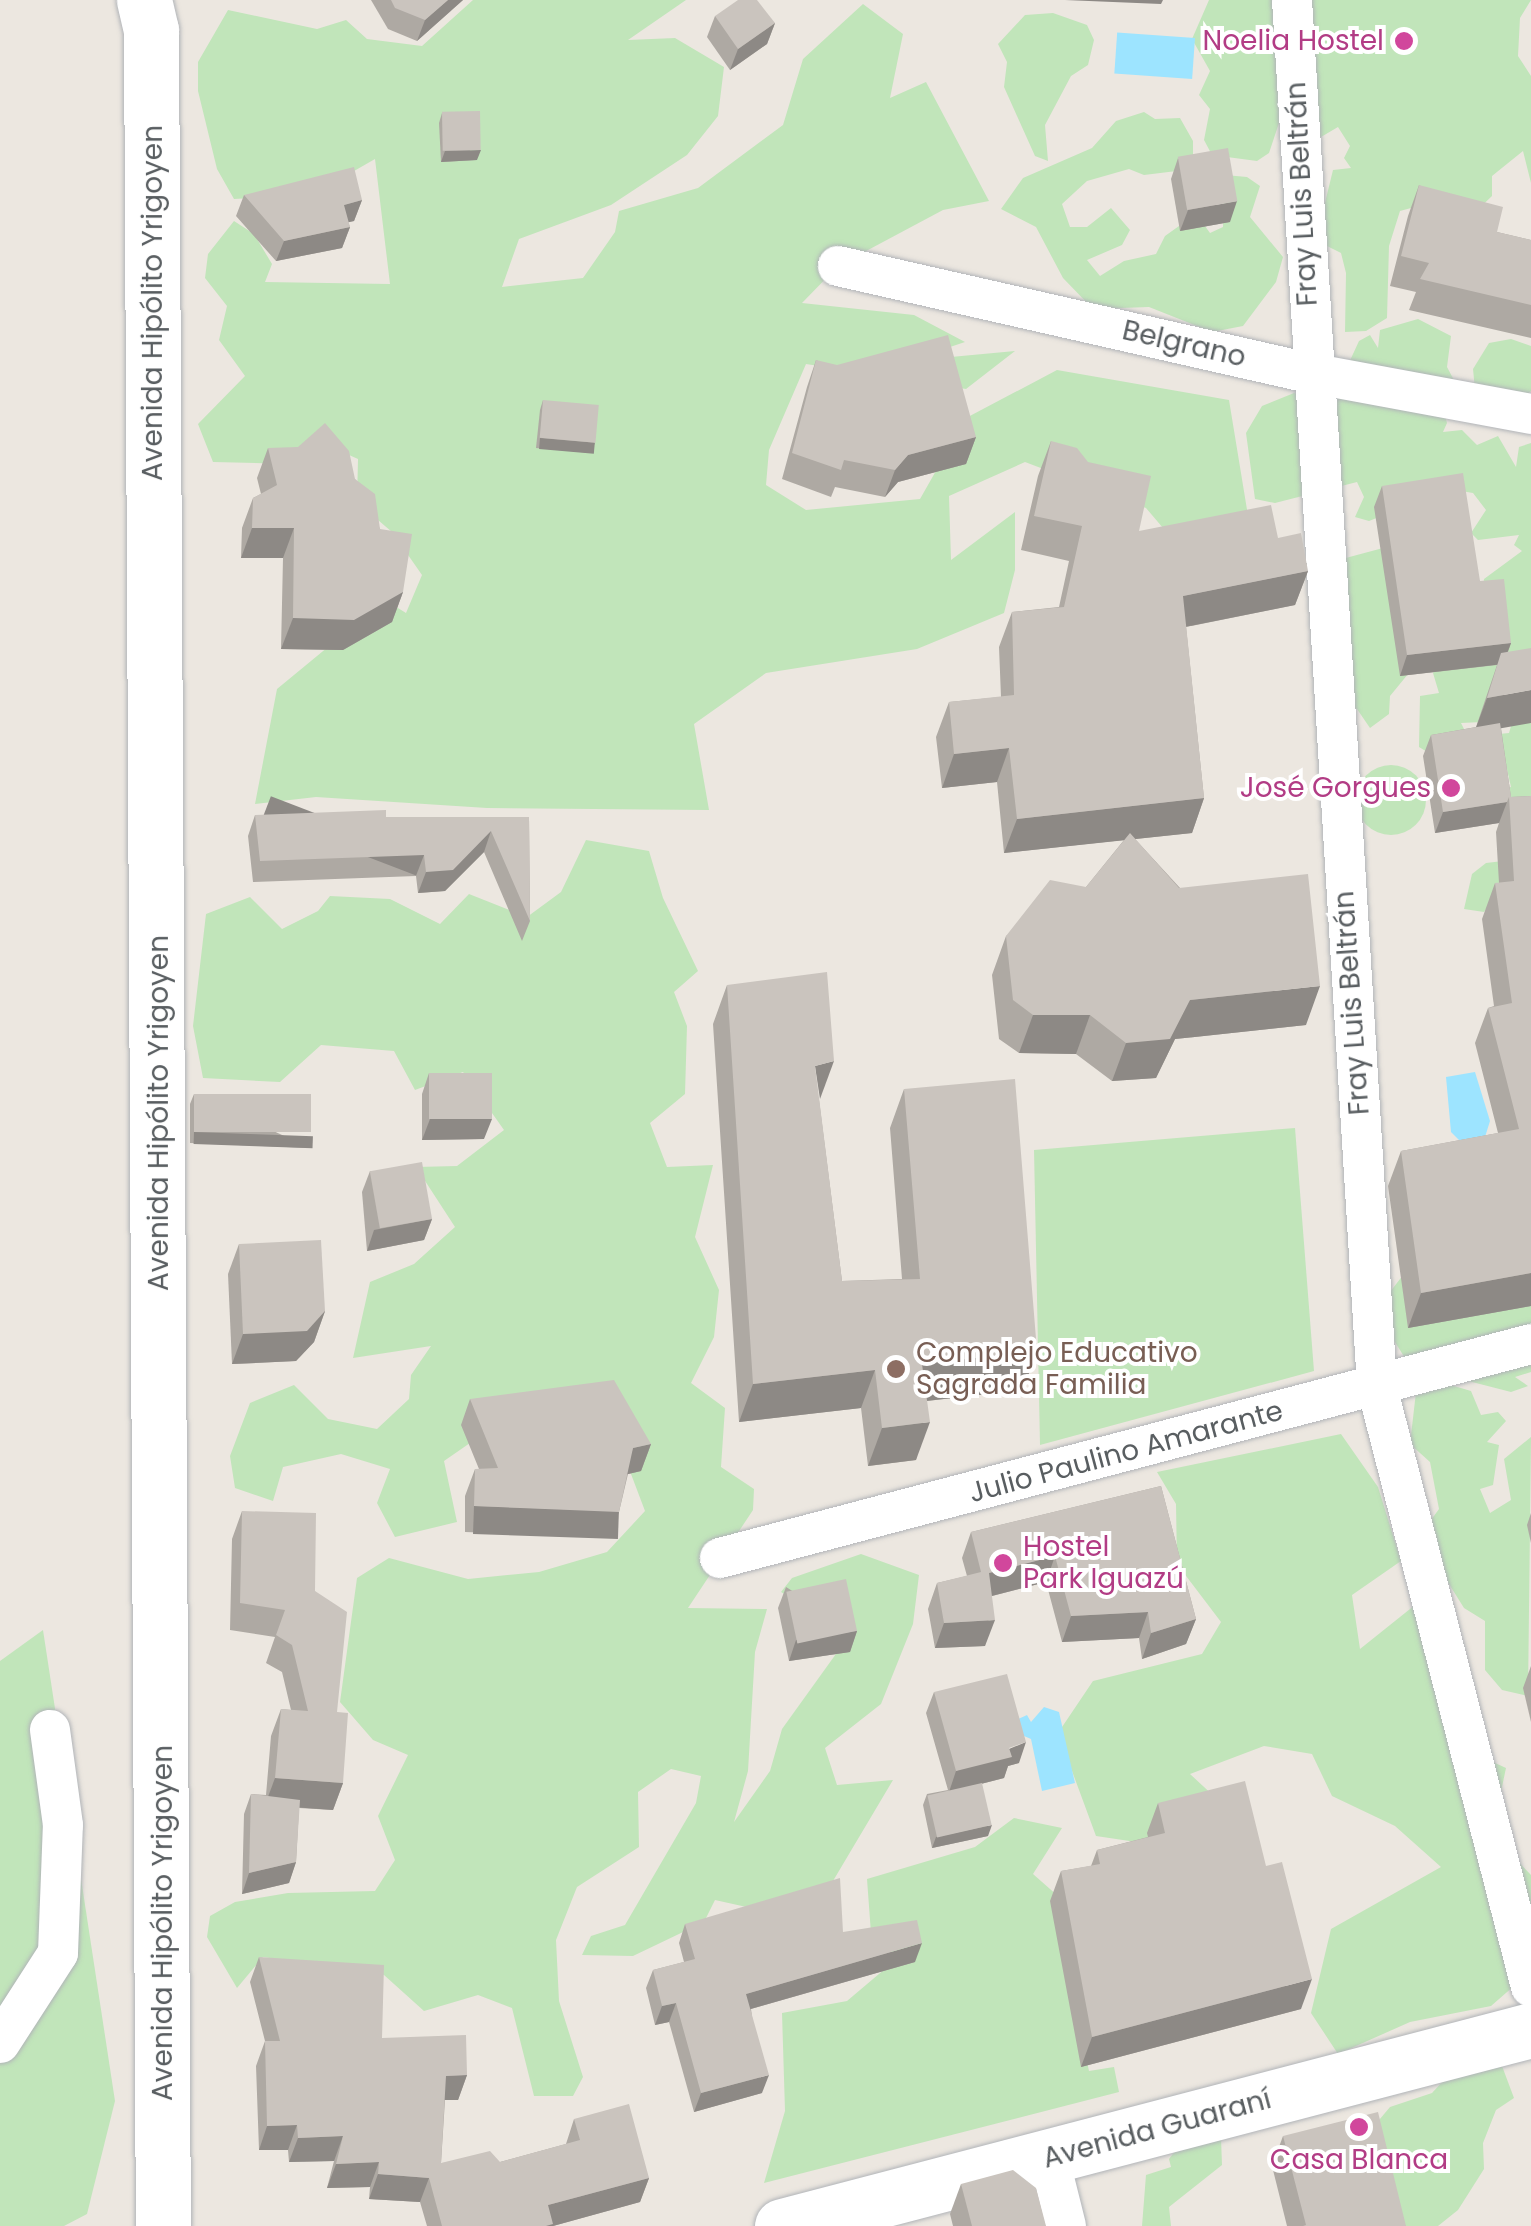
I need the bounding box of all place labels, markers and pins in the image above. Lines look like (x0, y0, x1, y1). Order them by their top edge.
place label: Noelia Hostel (1203, 24, 1384, 58)
marker: Noelia Hostel (1393, 30, 1415, 52)
place label: José Gorgues (1240, 771, 1431, 805)
marker: José Gorgues (1440, 777, 1462, 799)
place label: Complejo Educativo Sagrada Familia (916, 1336, 1198, 1402)
marker: Complejo Educativo Sagrada Familia (885, 1358, 907, 1380)
place label: Hostel Park Iguazú (1023, 1530, 1184, 1596)
marker: Hostel Park Iguazú (992, 1552, 1014, 1574)
marker: Casa Blanca (1348, 2116, 1370, 2138)
place label: Casa Blanca (1270, 2143, 1448, 2177)

